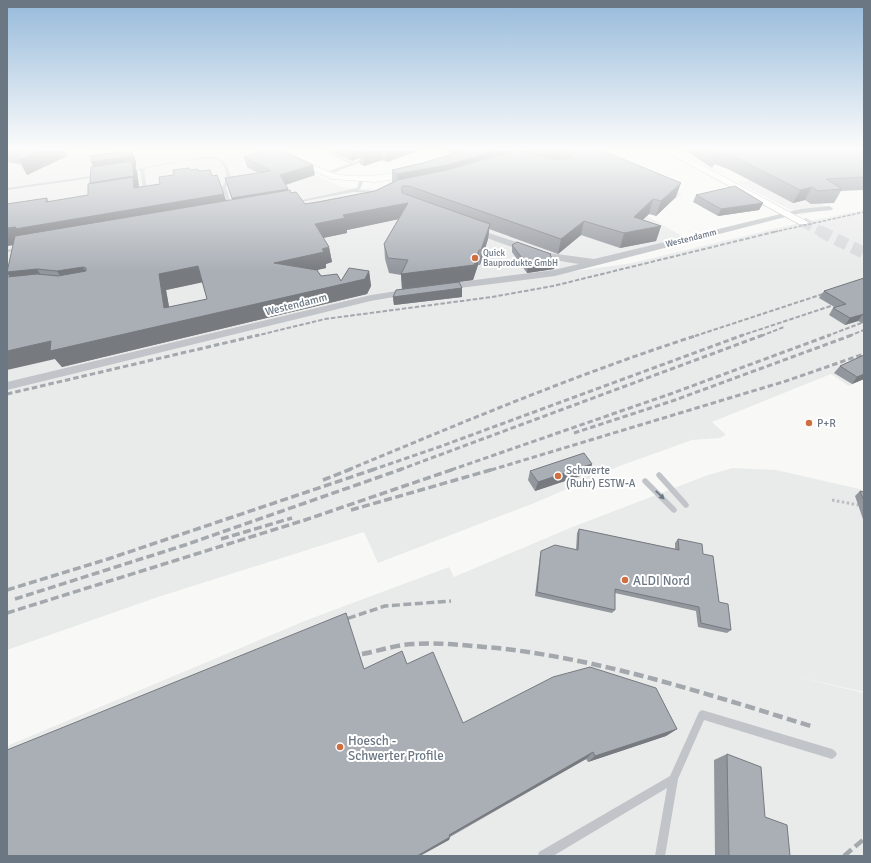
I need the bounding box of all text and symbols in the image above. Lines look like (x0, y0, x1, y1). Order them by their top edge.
street label: Westendamm (665, 227, 718, 250)
place label: Quick Bauprodukte GmbH (483, 248, 558, 269)
marker: Quick Bauprodukte GmbH (470, 253, 480, 263)
street label: Westendamm (264, 290, 329, 318)
place label: P+R (817, 417, 836, 430)
marker: P+R (804, 418, 814, 428)
place label: Schwerte (Ruhr) ESTW-A (566, 464, 636, 490)
marker: Schwerte (Ruhr) ESTW-A (553, 471, 563, 481)
one-way arrow (655, 490, 665, 500)
place label: ALDI Nord (633, 573, 690, 589)
marker: ALDI Nord (620, 575, 630, 585)
place label: Hoesch - Schwerter Profile (348, 733, 444, 764)
marker: Hoesch - Schwerter Profile (335, 742, 345, 752)

